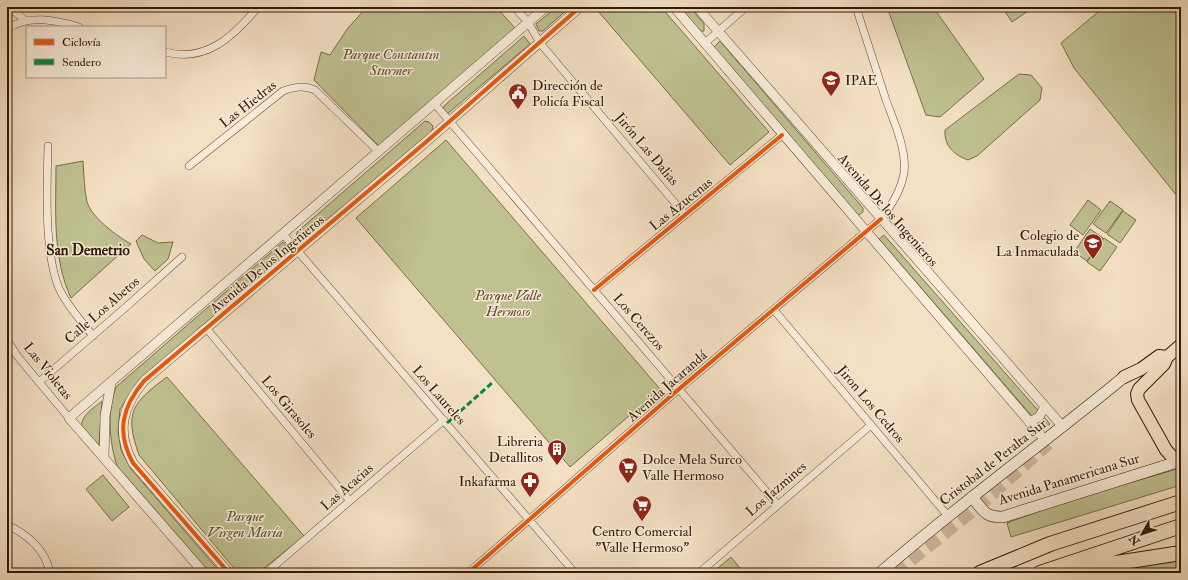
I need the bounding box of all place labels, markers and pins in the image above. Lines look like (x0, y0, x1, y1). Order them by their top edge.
school or university icon: IPAE (820, 69, 842, 97)
place label: IPAE (845, 72, 877, 89)
place label: Dirección de Policía Fiscal (532, 77, 604, 110)
public building icon: Dirección de Policía Fiscal (507, 82, 529, 110)
place label: Colegio de La Inmaculada (996, 227, 1079, 260)
school or university icon: Colegio de La Inmaculada (1082, 232, 1104, 260)
place label: Libreria Detallitos (489, 433, 543, 466)
building icon: Libreria Detallitos (546, 438, 568, 466)
place label: Dolce Mela Surco Valle Hermoso (642, 451, 742, 484)
supermarket icon: Dolce Mela Surco Valle Hermoso (617, 456, 639, 484)
pharmacy icon: Inkafarma (519, 470, 541, 498)
place label: Inkafarma (459, 473, 516, 490)
supermarket icon: Centro Comercial "Valle Hermoso" (631, 494, 653, 522)
place label: Centro Comercial "Valle Hermoso" (592, 523, 692, 556)

